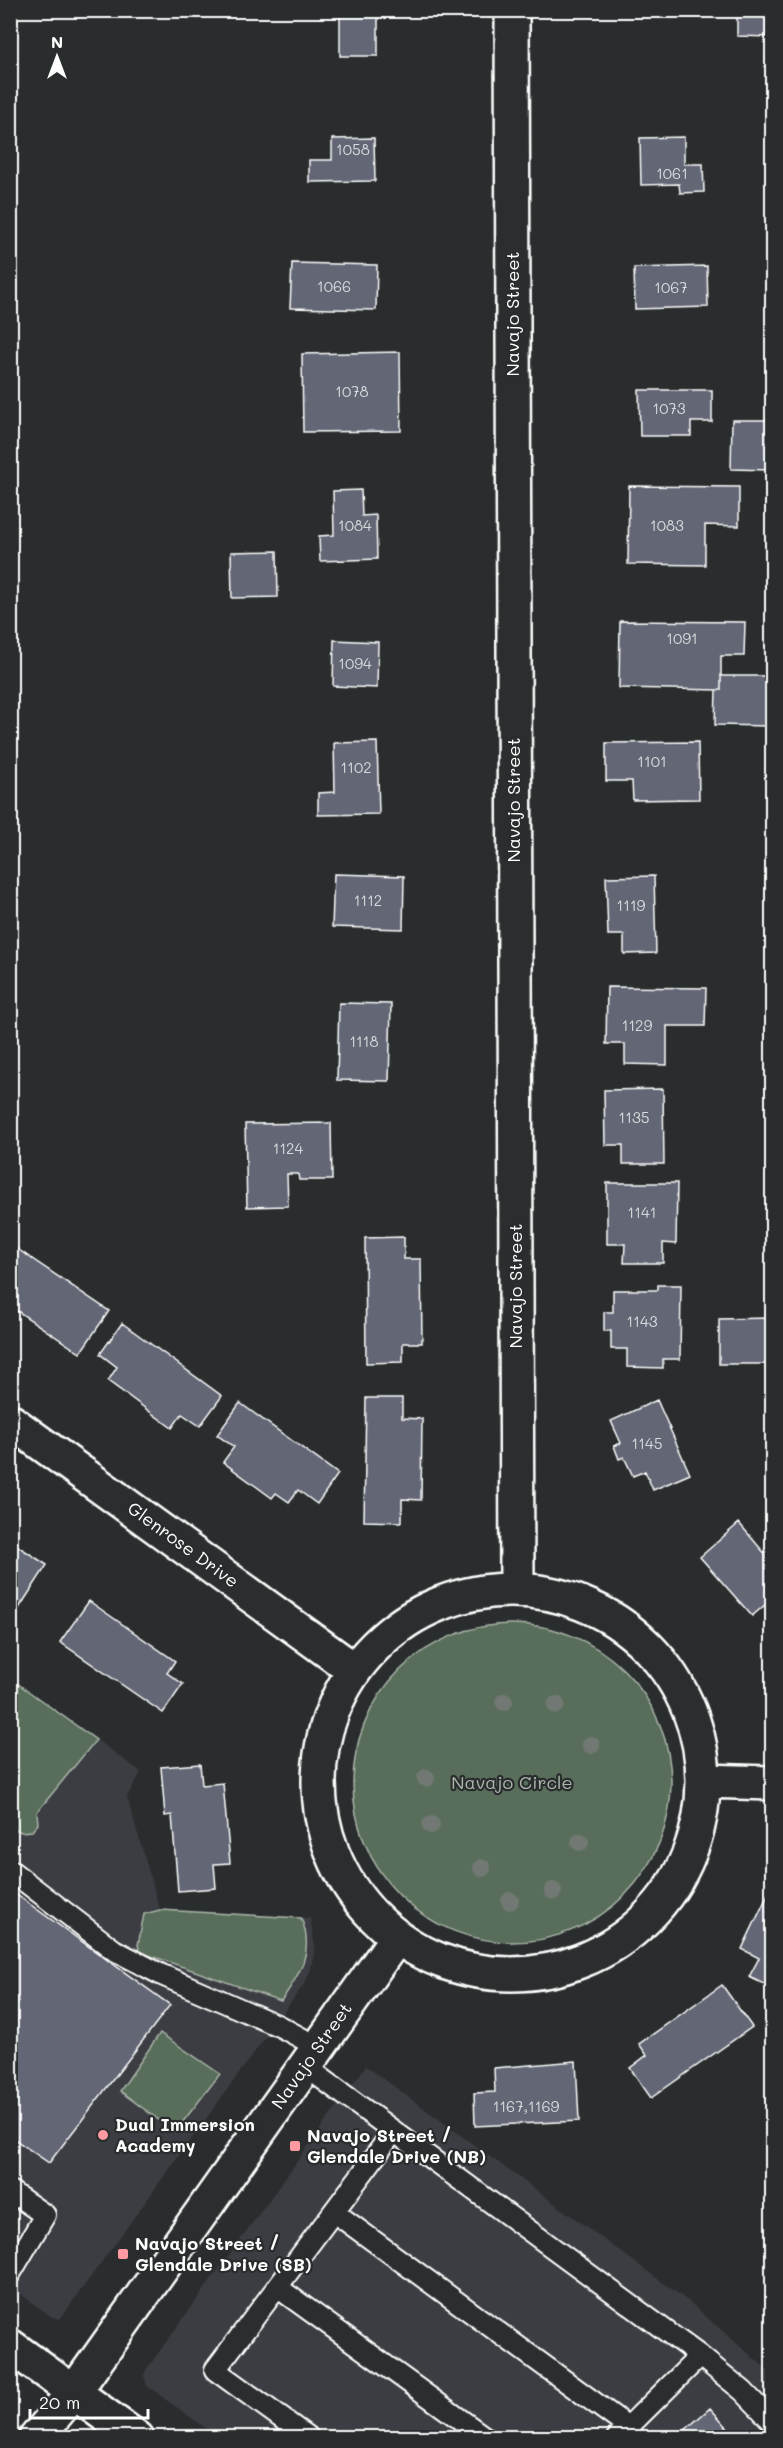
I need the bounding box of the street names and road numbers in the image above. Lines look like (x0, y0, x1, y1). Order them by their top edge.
street label: Navajo Street (500, 251, 524, 377)
street label: Navajo Street (501, 737, 525, 863)
street label: Navajo Street (503, 1223, 527, 1349)
street label: Glenrose Drive (123, 1496, 244, 1593)
street label: Navajo Street (265, 1997, 357, 2114)

